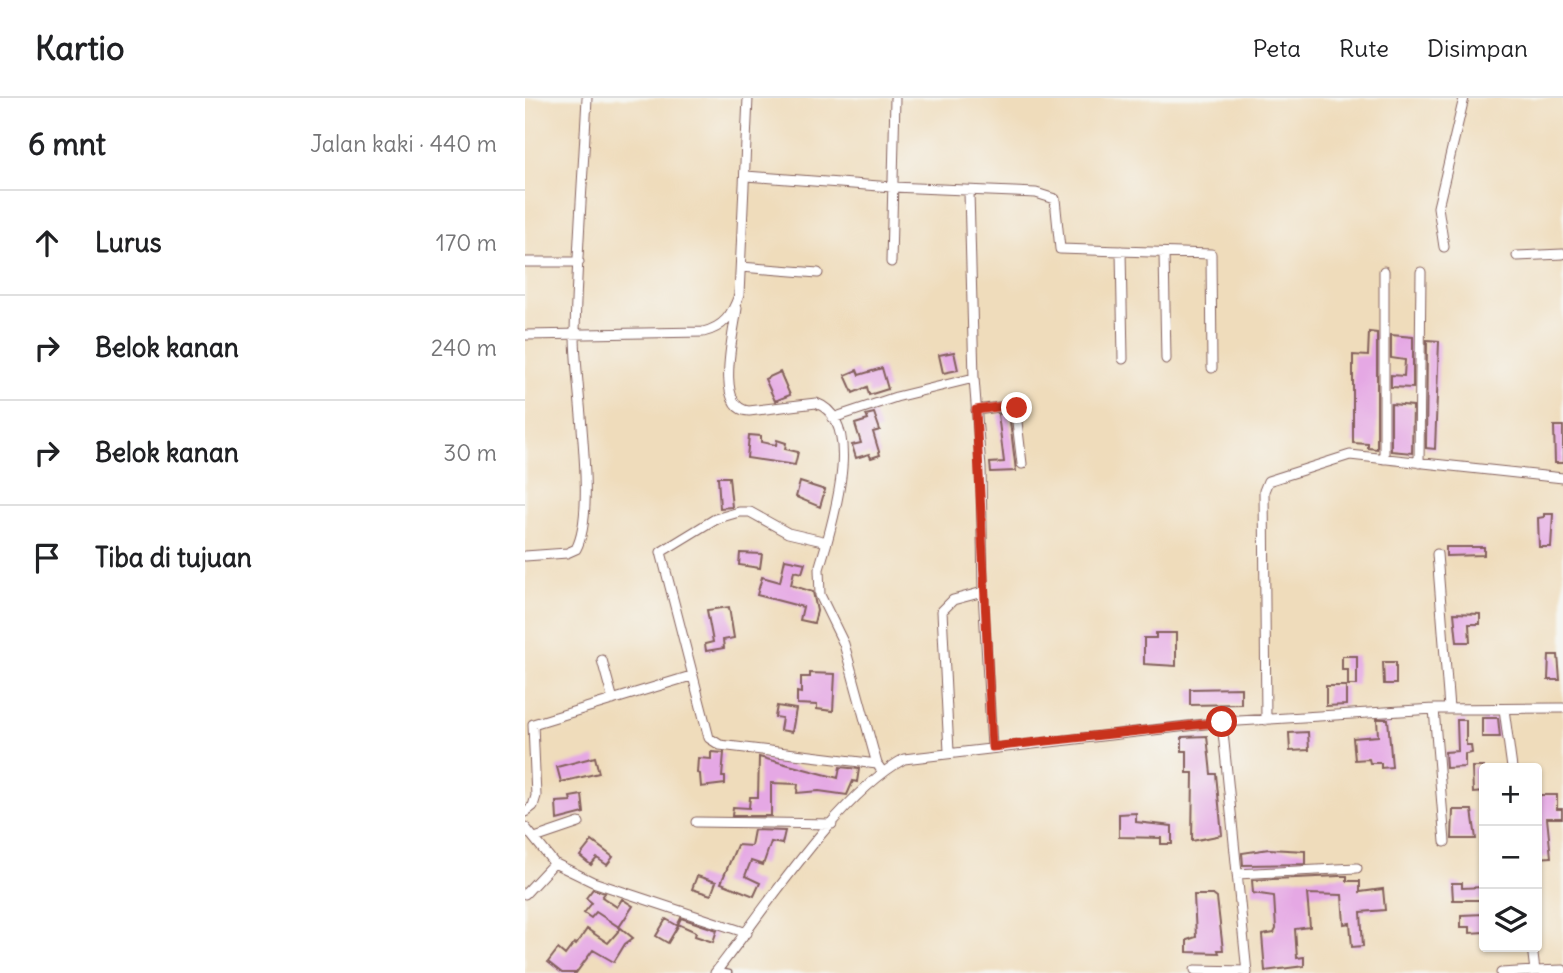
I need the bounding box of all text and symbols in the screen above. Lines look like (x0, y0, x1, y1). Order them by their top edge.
text: Kartio (35, 27, 125, 69)
text: Peta (1253, 33, 1301, 63)
text: Rute (1339, 33, 1389, 63)
text: Disimpan (1427, 33, 1528, 63)
text: 6 mnt (28, 125, 106, 163)
text: Jalan kaki · 440 m (310, 129, 497, 158)
icon: ahead (28, 224, 66, 262)
text: Lurus (95, 226, 162, 259)
text: 170 m (436, 228, 497, 257)
icon: right (28, 329, 66, 367)
text: Belok kanan (95, 331, 239, 364)
text: 240 m (431, 333, 497, 362)
route end (1001, 392, 1032, 423)
icon: right (28, 434, 66, 472)
text: Belok kanan (95, 436, 239, 469)
text: 30 m (443, 438, 497, 467)
icon: arrive (28, 539, 66, 577)
text: Tiba di tujuan (95, 541, 252, 574)
route start (1206, 706, 1237, 737)
map controls (1479, 763, 1542, 952)
button: + (1479, 763, 1542, 826)
button: − (1479, 826, 1542, 889)
button: layers (1479, 889, 1542, 952)

